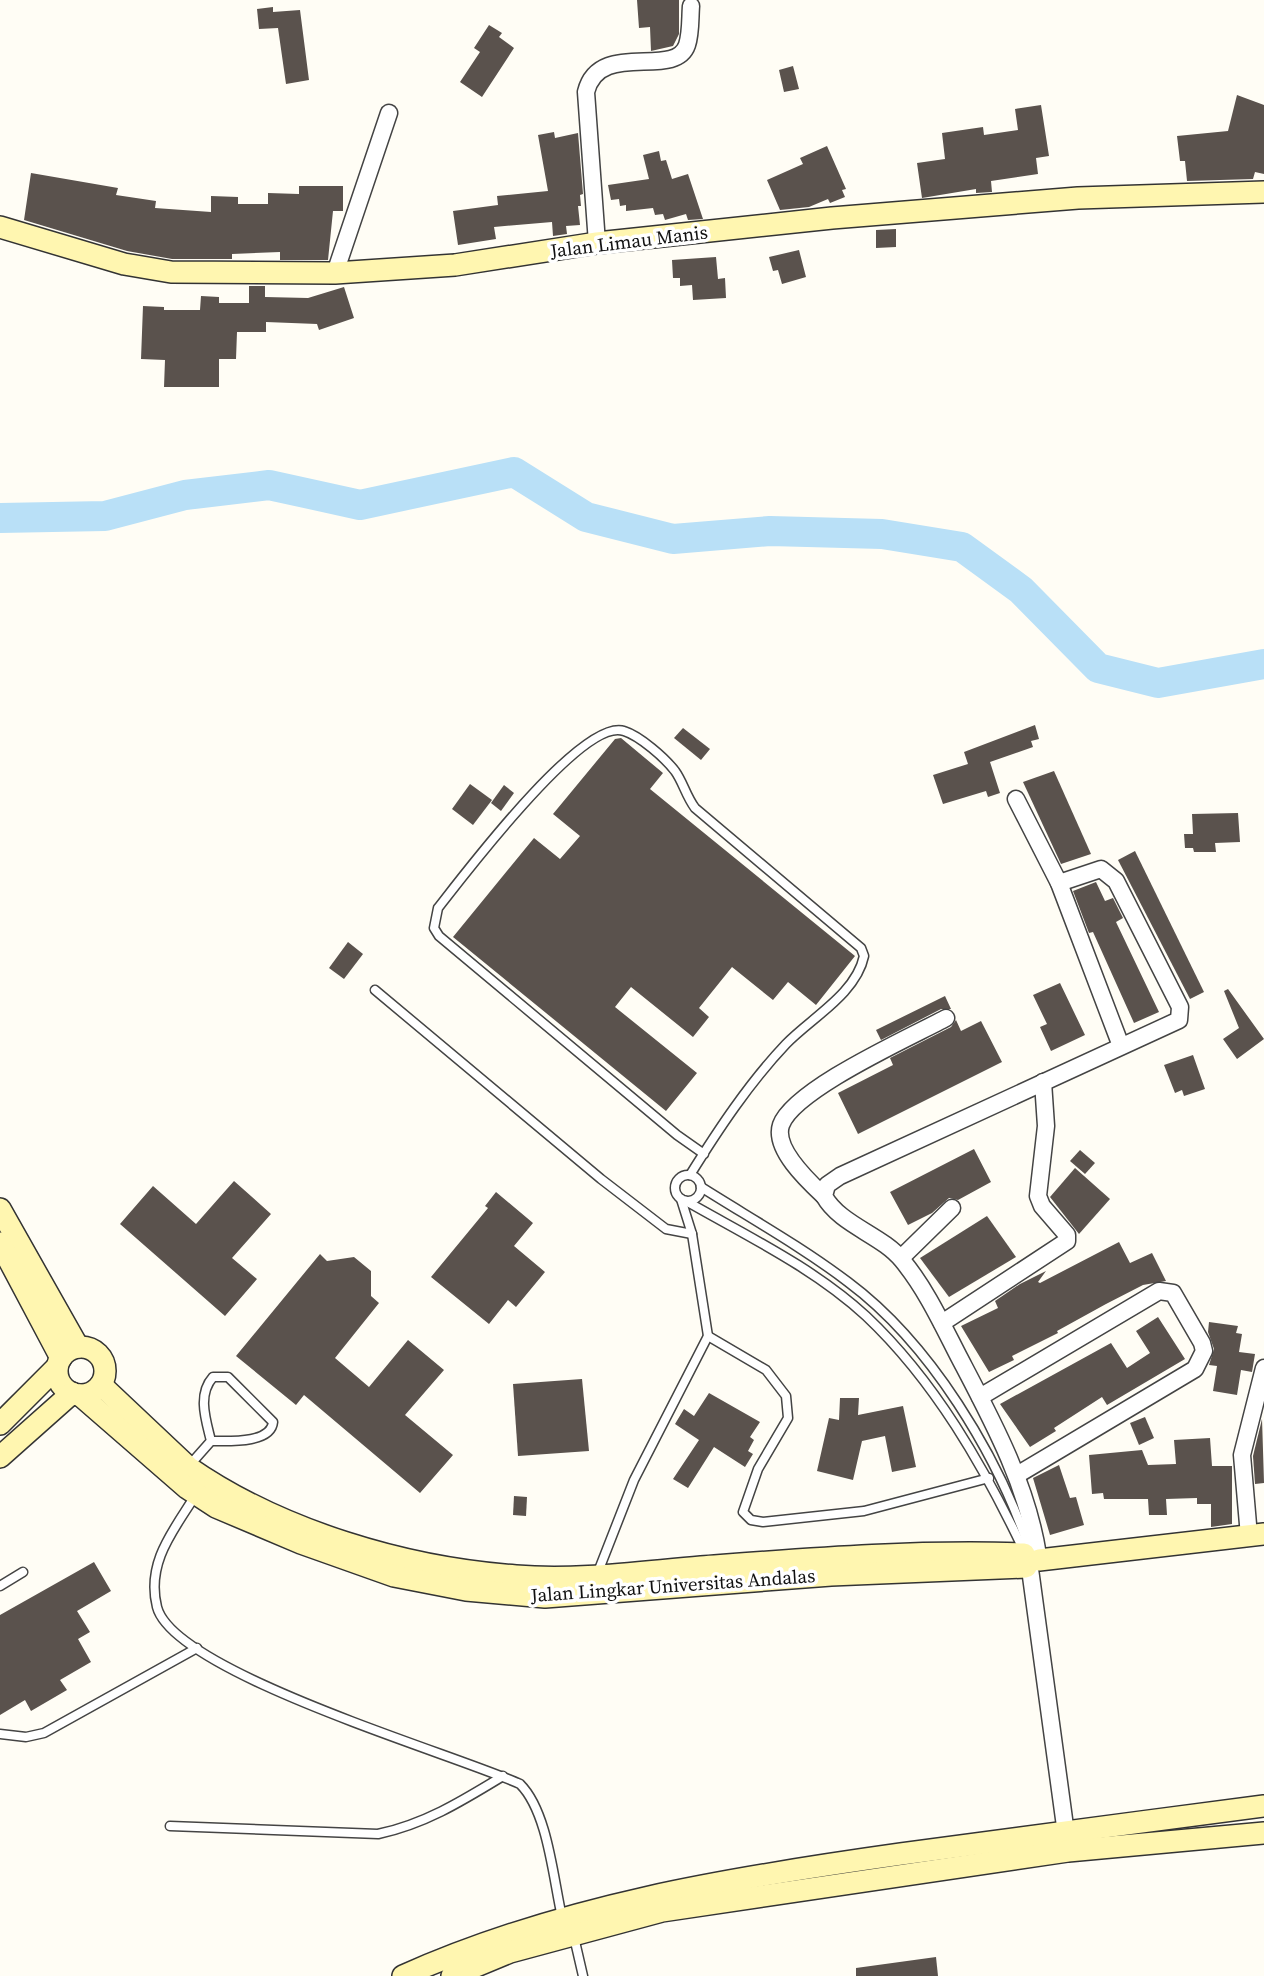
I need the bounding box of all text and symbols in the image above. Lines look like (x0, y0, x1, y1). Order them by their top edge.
street label: Jalan Limau Manis (548, 218, 709, 264)
street label: Jalan Lingkar Universitas Andalas (529, 1562, 816, 1608)

